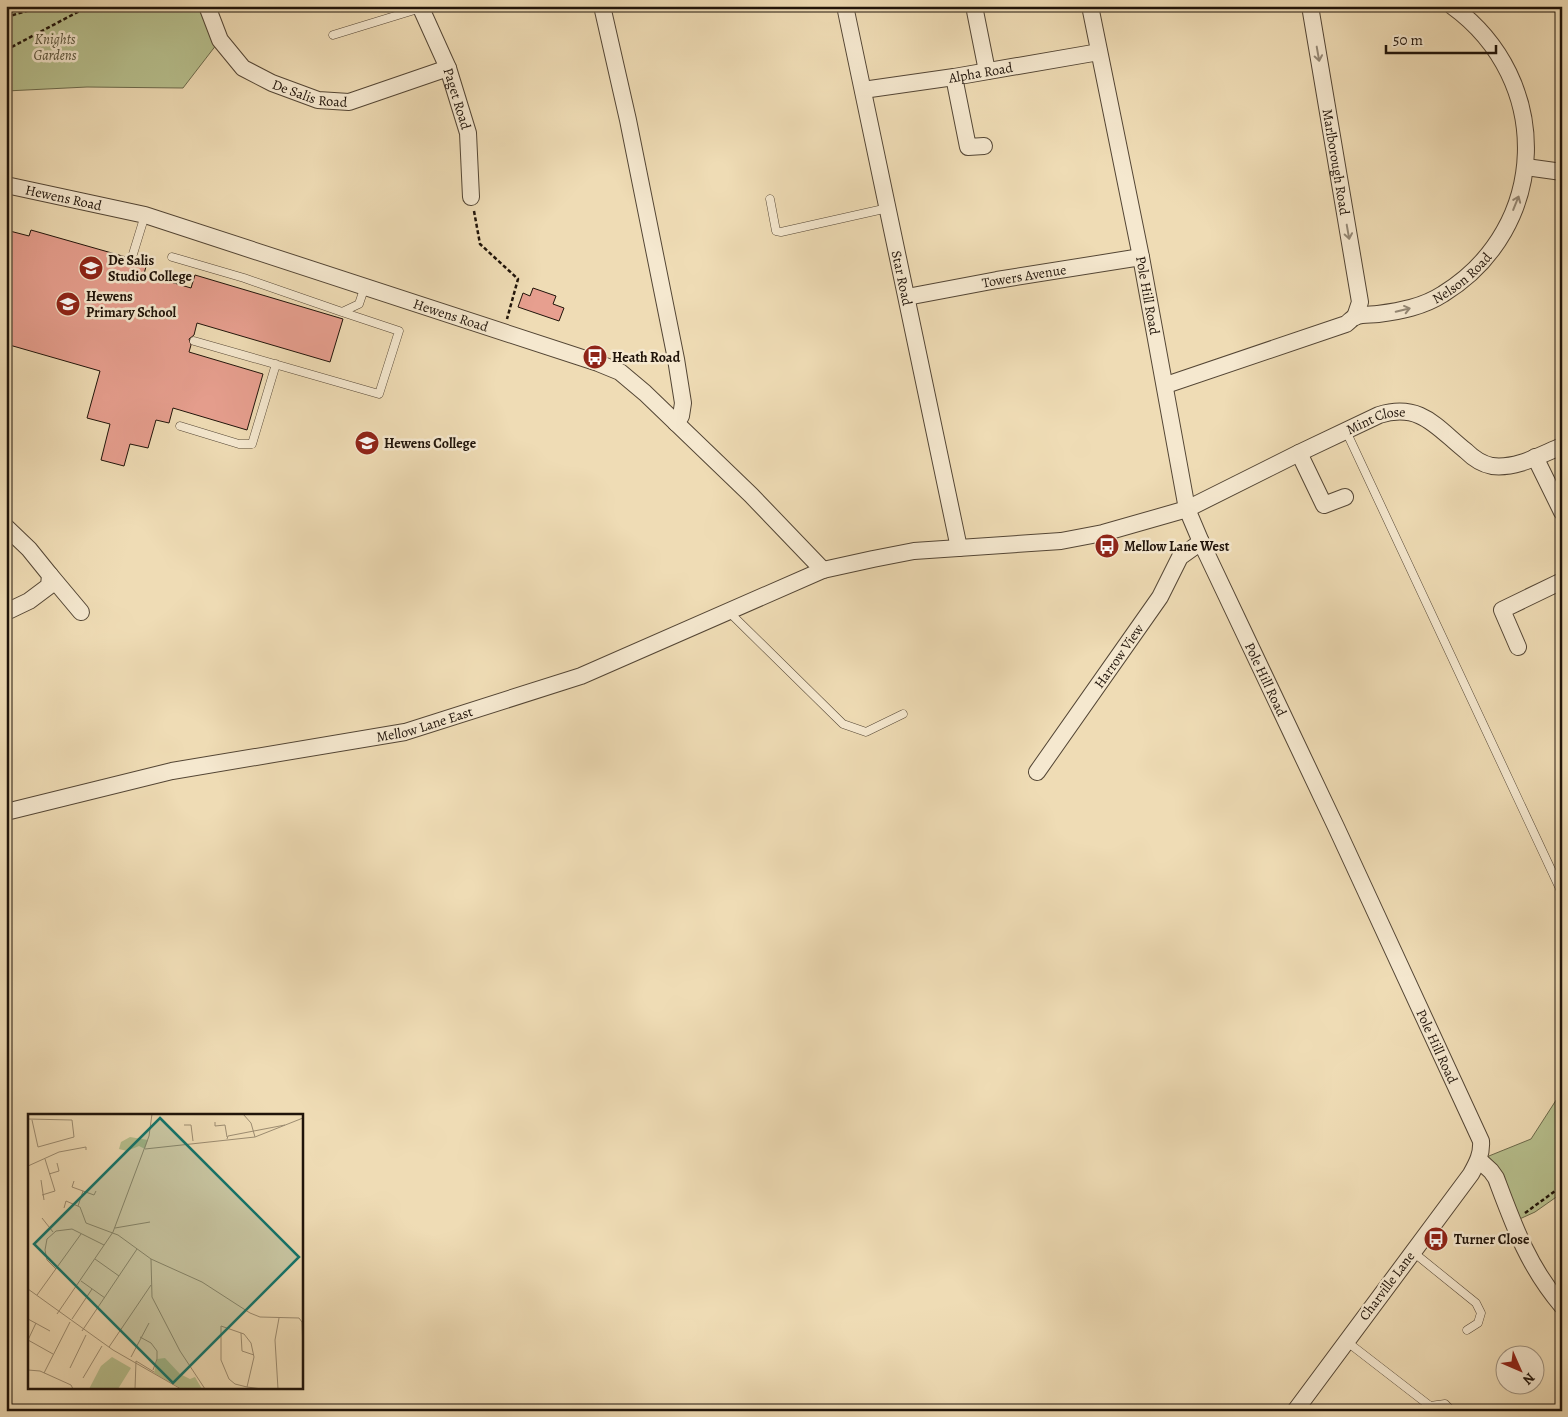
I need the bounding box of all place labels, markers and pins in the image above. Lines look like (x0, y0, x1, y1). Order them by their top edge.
place label: De Salis Studio College (108, 251, 193, 286)
school or university icon: De Salis Studio College (78, 255, 104, 281)
place label: Hewens Primary School (86, 287, 177, 322)
school or university icon: Hewens Primary School (55, 291, 81, 317)
bus stop icon: Heath Road (582, 344, 608, 370)
place label: Heath Road (612, 348, 681, 367)
school or university icon: Hewens College (354, 430, 380, 456)
place label: Hewens College (384, 434, 477, 453)
bus stop icon: Mellow Lane West (1094, 533, 1120, 559)
place label: Mellow Lane West (1124, 537, 1230, 556)
bus stop icon: Turner Close (1423, 1226, 1449, 1252)
place label: Turner Close (1454, 1230, 1530, 1249)

